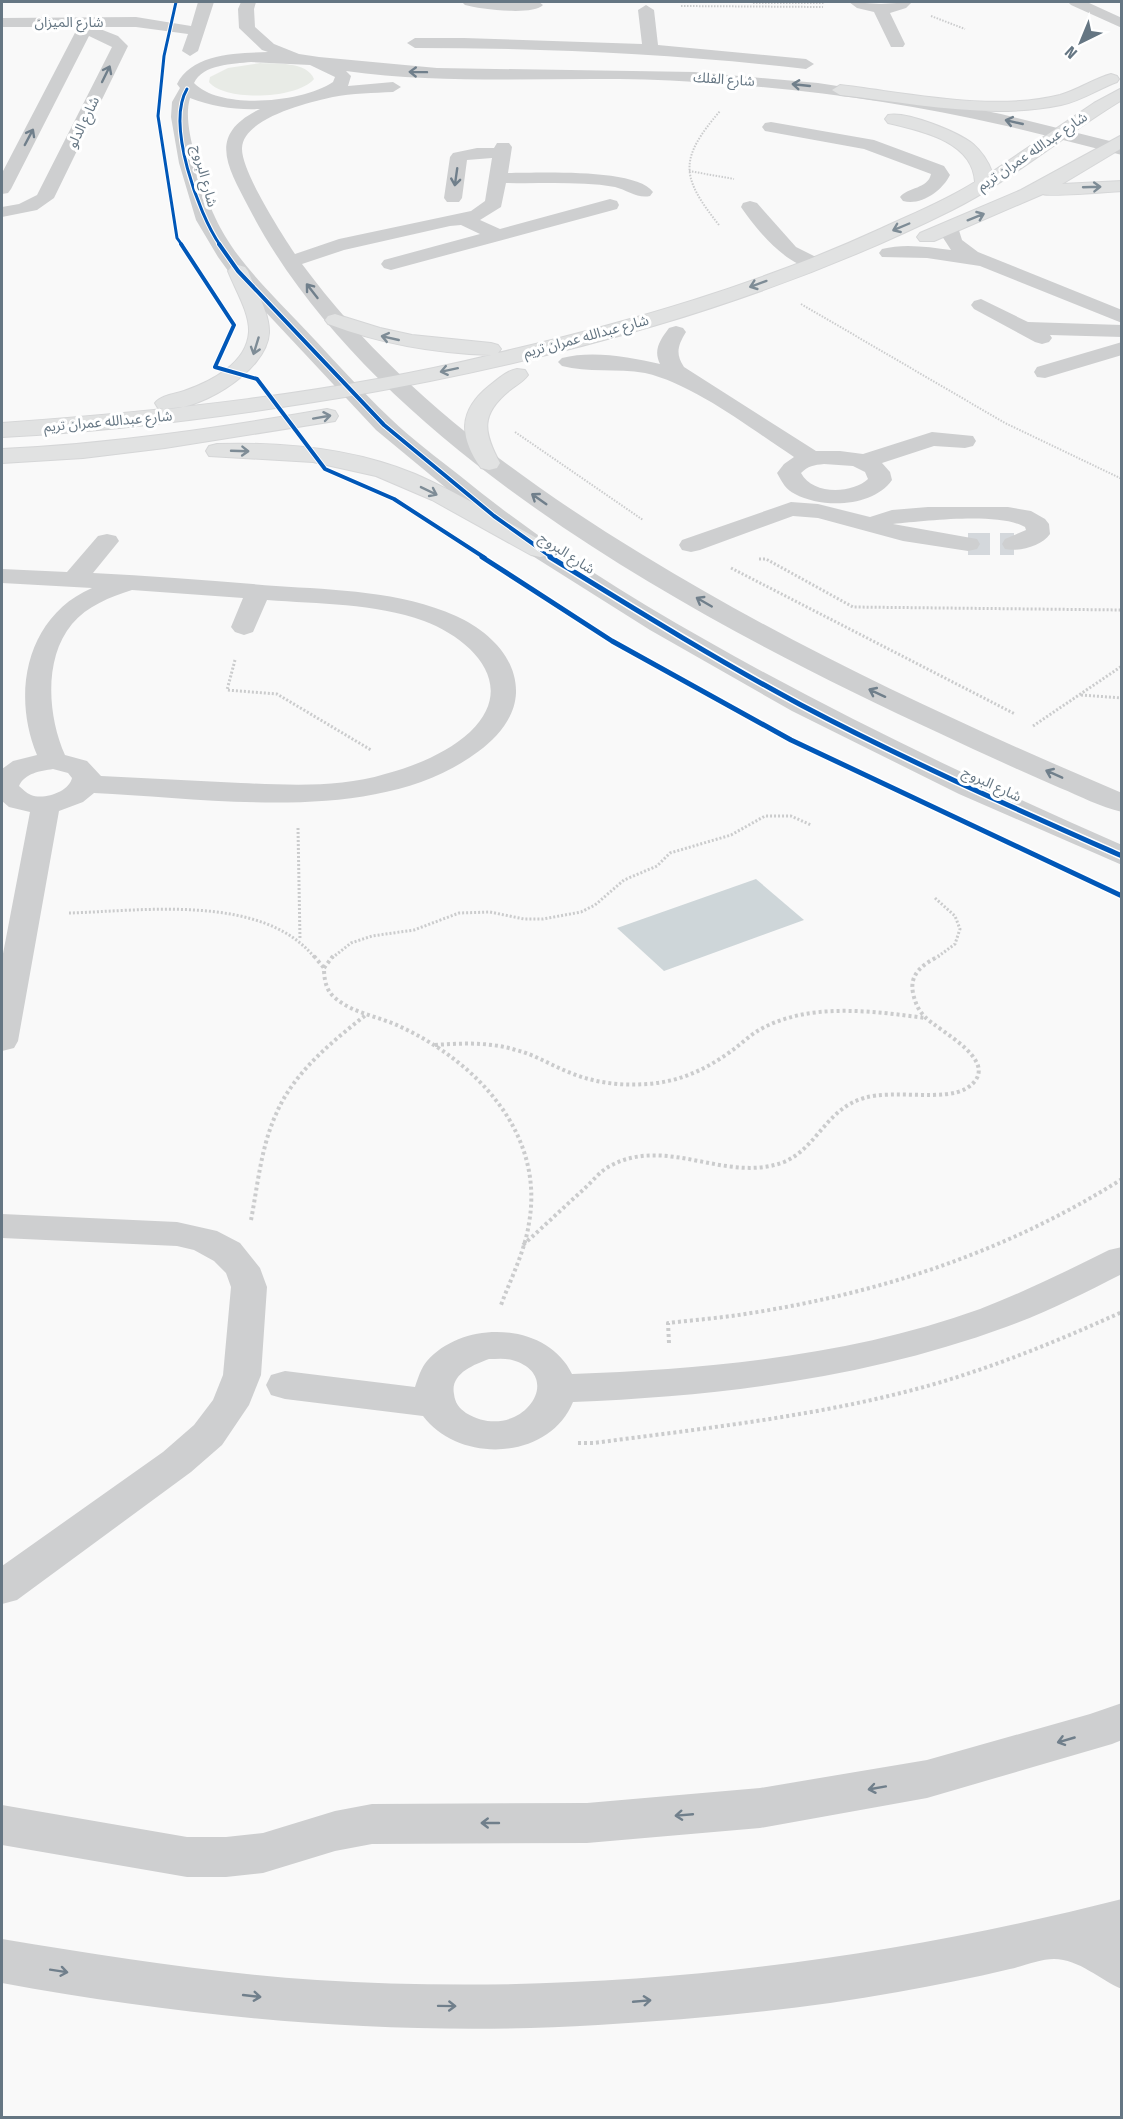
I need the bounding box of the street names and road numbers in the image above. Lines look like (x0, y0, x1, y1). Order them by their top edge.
street label: شارع الميزان (35, 14, 104, 33)
street label: شارع الفلك (693, 69, 755, 92)
street label: شارع الدلو (64, 94, 105, 152)
street label: شارع عبدالله عمران تريم (974, 108, 1092, 196)
street label: شارع البروج (186, 143, 221, 209)
street label: شارع عبدالله عمران تريم (522, 312, 651, 363)
street label: شارع عبدالله عمران تريم (43, 407, 173, 438)
street label: شارع البروج (535, 529, 598, 579)
street label: شارع البروج (959, 763, 1024, 807)

